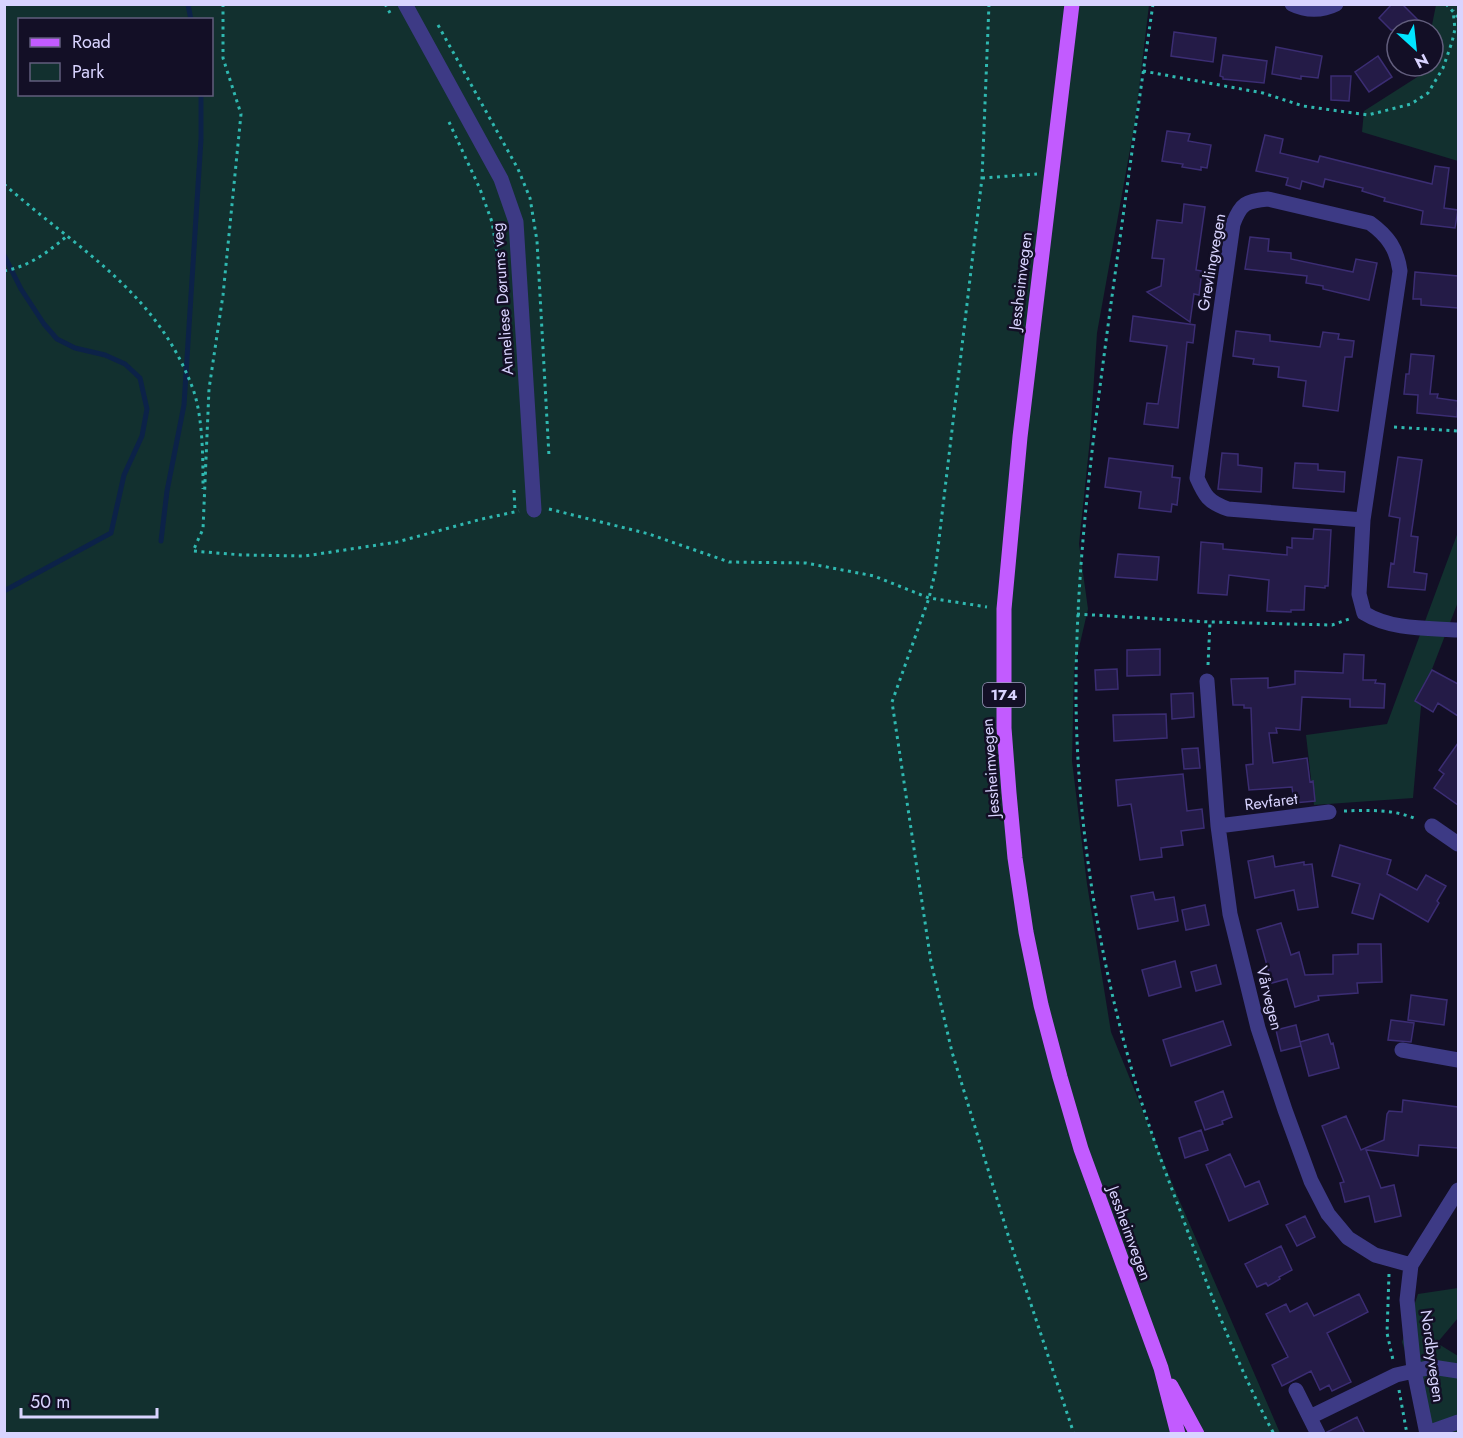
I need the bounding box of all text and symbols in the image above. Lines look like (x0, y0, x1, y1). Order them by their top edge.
legend (18, 18, 213, 96)
north arrow (1385, 18, 1445, 78)
text: Road (72, 29, 111, 55)
text: N (1411, 48, 1432, 74)
text: Park (72, 59, 104, 85)
street label: Grevlingvegen (1192, 211, 1231, 313)
street label: Anneliese Dørums veg (486, 222, 519, 376)
street label: Jessheimvegen (1003, 231, 1038, 334)
road number: 174 (983, 683, 1025, 707)
street label: Jessheimvegen (976, 718, 1006, 820)
street label: Revfaret (1243, 787, 1299, 816)
street label: Vårvegen (1250, 964, 1289, 1032)
street label: Jessheimvegen (1101, 1181, 1157, 1284)
street label: Nordbyvegen (1415, 1308, 1450, 1404)
scale bar (21, 1381, 158, 1419)
text: 50 m (30, 1389, 70, 1415)

